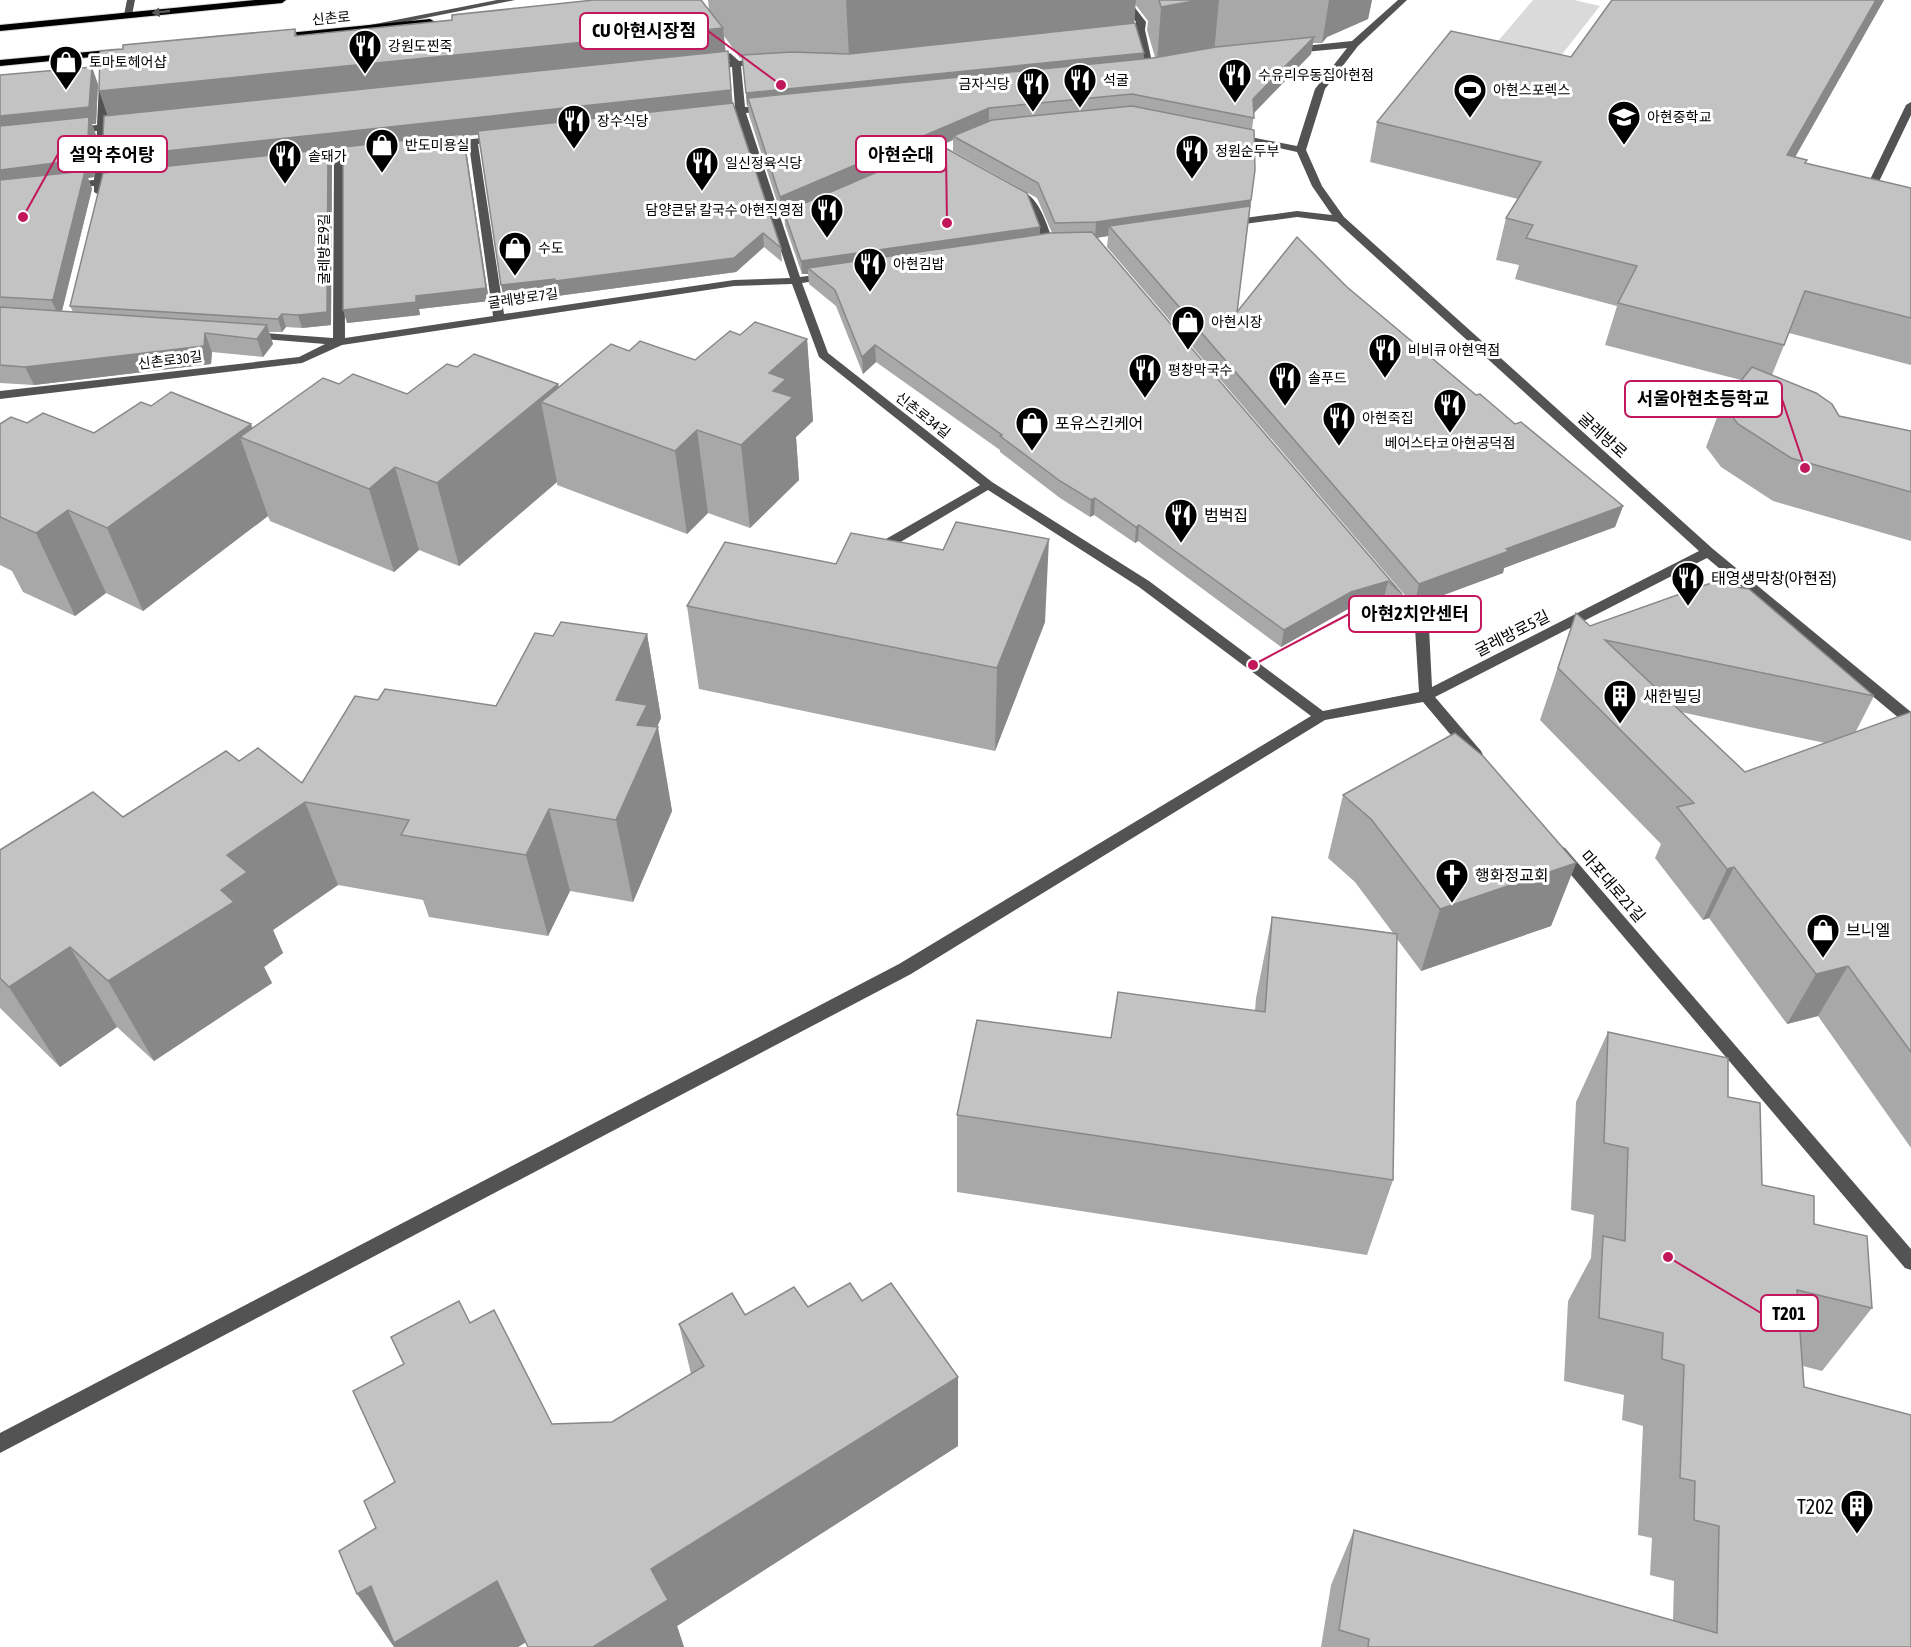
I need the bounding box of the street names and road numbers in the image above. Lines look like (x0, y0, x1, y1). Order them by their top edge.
street label: 신촌로 (311, 8, 351, 28)
street label: 굴레방로9길 (316, 214, 332, 284)
street label: 굴레방로7길 (487, 285, 559, 311)
street label: 신촌로30길 (137, 348, 203, 372)
street label: 신촌로34길 (893, 389, 953, 441)
street label: 굴레방로 (1575, 409, 1631, 462)
street label: 굴레방로5길 (1472, 607, 1552, 659)
street label: 마포대로21길 (1577, 847, 1649, 925)

